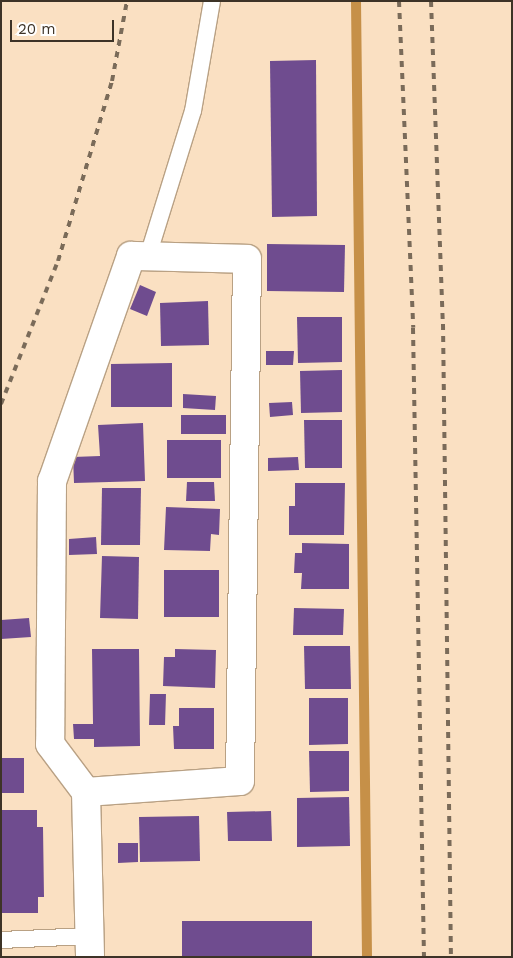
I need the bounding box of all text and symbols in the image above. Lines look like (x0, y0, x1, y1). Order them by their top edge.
scale bar (12, 10, 116, 42)
text: 20 m (18, 20, 56, 38)

